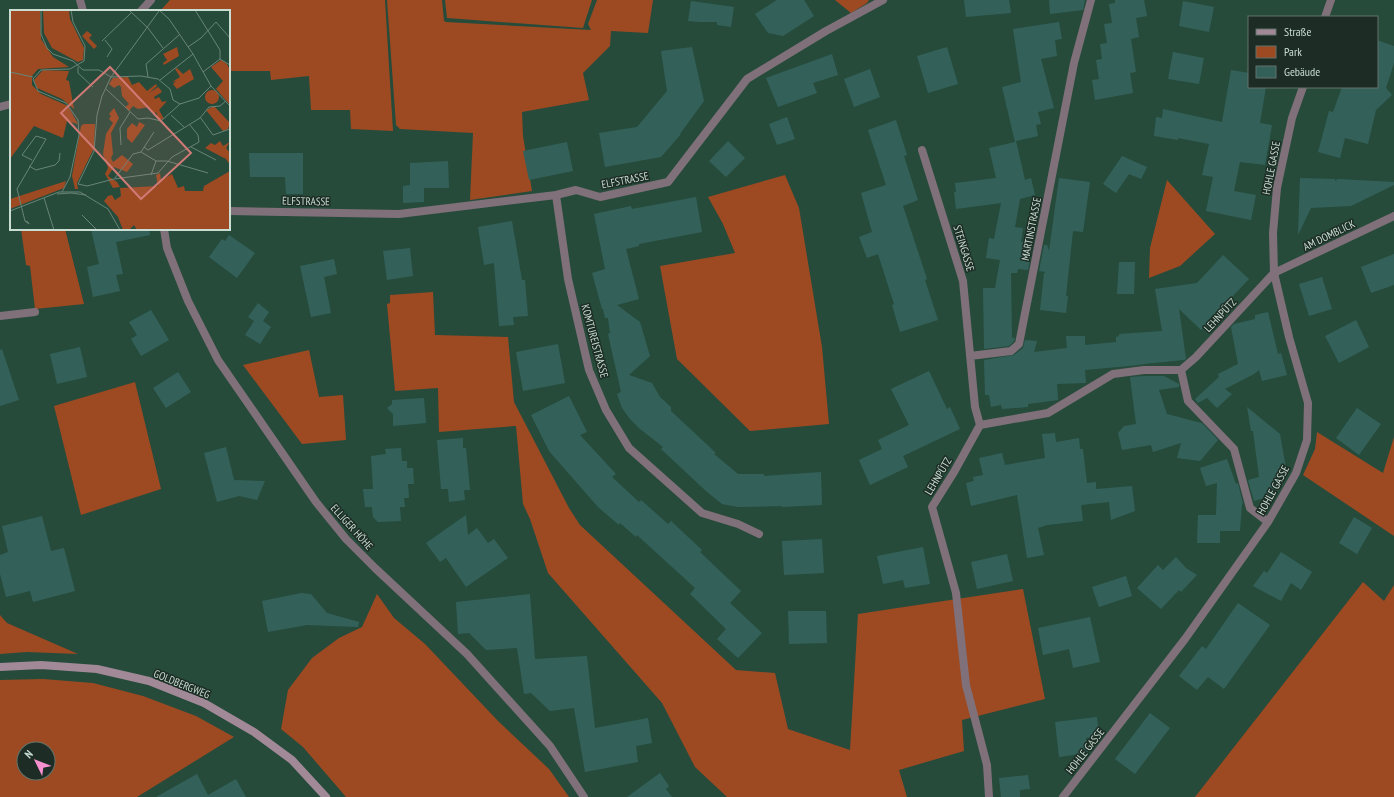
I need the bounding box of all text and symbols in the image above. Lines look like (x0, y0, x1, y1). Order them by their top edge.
inset map (10, 10, 230, 230)
legend (1248, 16, 1378, 88)
text: Straße (1284, 24, 1311, 39)
text: Park (1284, 44, 1302, 59)
text: Gebäude (1284, 64, 1320, 79)
street label: HOHLE GASSE (1259, 140, 1283, 196)
street label: ELFSTRASSE (600, 169, 650, 191)
street label: ELFSTRASSE (282, 194, 330, 208)
street label: MARTINSTRASSE (1018, 196, 1044, 262)
street label: AM DOMBLICK (1301, 216, 1358, 254)
street label: STEINGASSE (950, 223, 978, 273)
street label: LEHNPÜTZ (1201, 295, 1239, 335)
street label: KOMTUREISTRASSE (578, 303, 612, 380)
street label: LEHNPÜTZ (921, 455, 955, 497)
street label: HOHLE GASSE (1254, 463, 1292, 517)
street label: ELLIGER HÖHE (328, 501, 376, 553)
street label: GOLDBERGWEG (152, 666, 212, 702)
street label: HOHLE GASSE (1063, 725, 1107, 777)
north arrow (16, 741, 56, 781)
text: N (22, 747, 36, 761)

